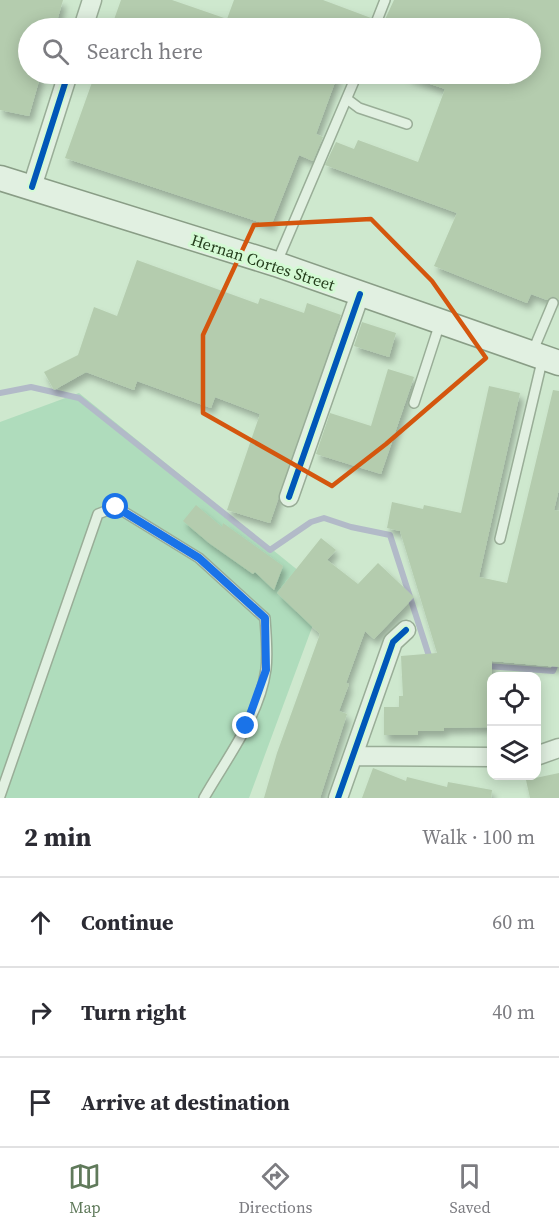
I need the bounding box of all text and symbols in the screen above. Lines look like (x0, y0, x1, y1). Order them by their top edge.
search box (18, 18, 541, 84)
icon: search (39, 35, 72, 68)
text: Search here (87, 36, 203, 66)
street label: Hernan Cortes Street (188, 228, 338, 296)
route start (102, 493, 128, 519)
map controls (487, 672, 541, 780)
button: locate (487, 672, 541, 726)
route end (232, 712, 258, 738)
button: layers (487, 726, 541, 780)
text: 2 min (24, 819, 91, 855)
text: Walk · 100 m (422, 823, 535, 851)
icon: ahead (24, 906, 57, 939)
text: Continue (81, 907, 174, 937)
text: 60 m (492, 908, 535, 936)
icon: right (24, 996, 57, 1029)
text: Turn right (81, 997, 186, 1027)
text: 40 m (492, 998, 535, 1026)
icon: arrive (24, 1086, 57, 1119)
text: Arrive at destination (81, 1087, 290, 1117)
tab: Map (68, 1160, 101, 1218)
tab: Directions (238, 1160, 313, 1218)
tab: Saved (449, 1160, 491, 1218)

